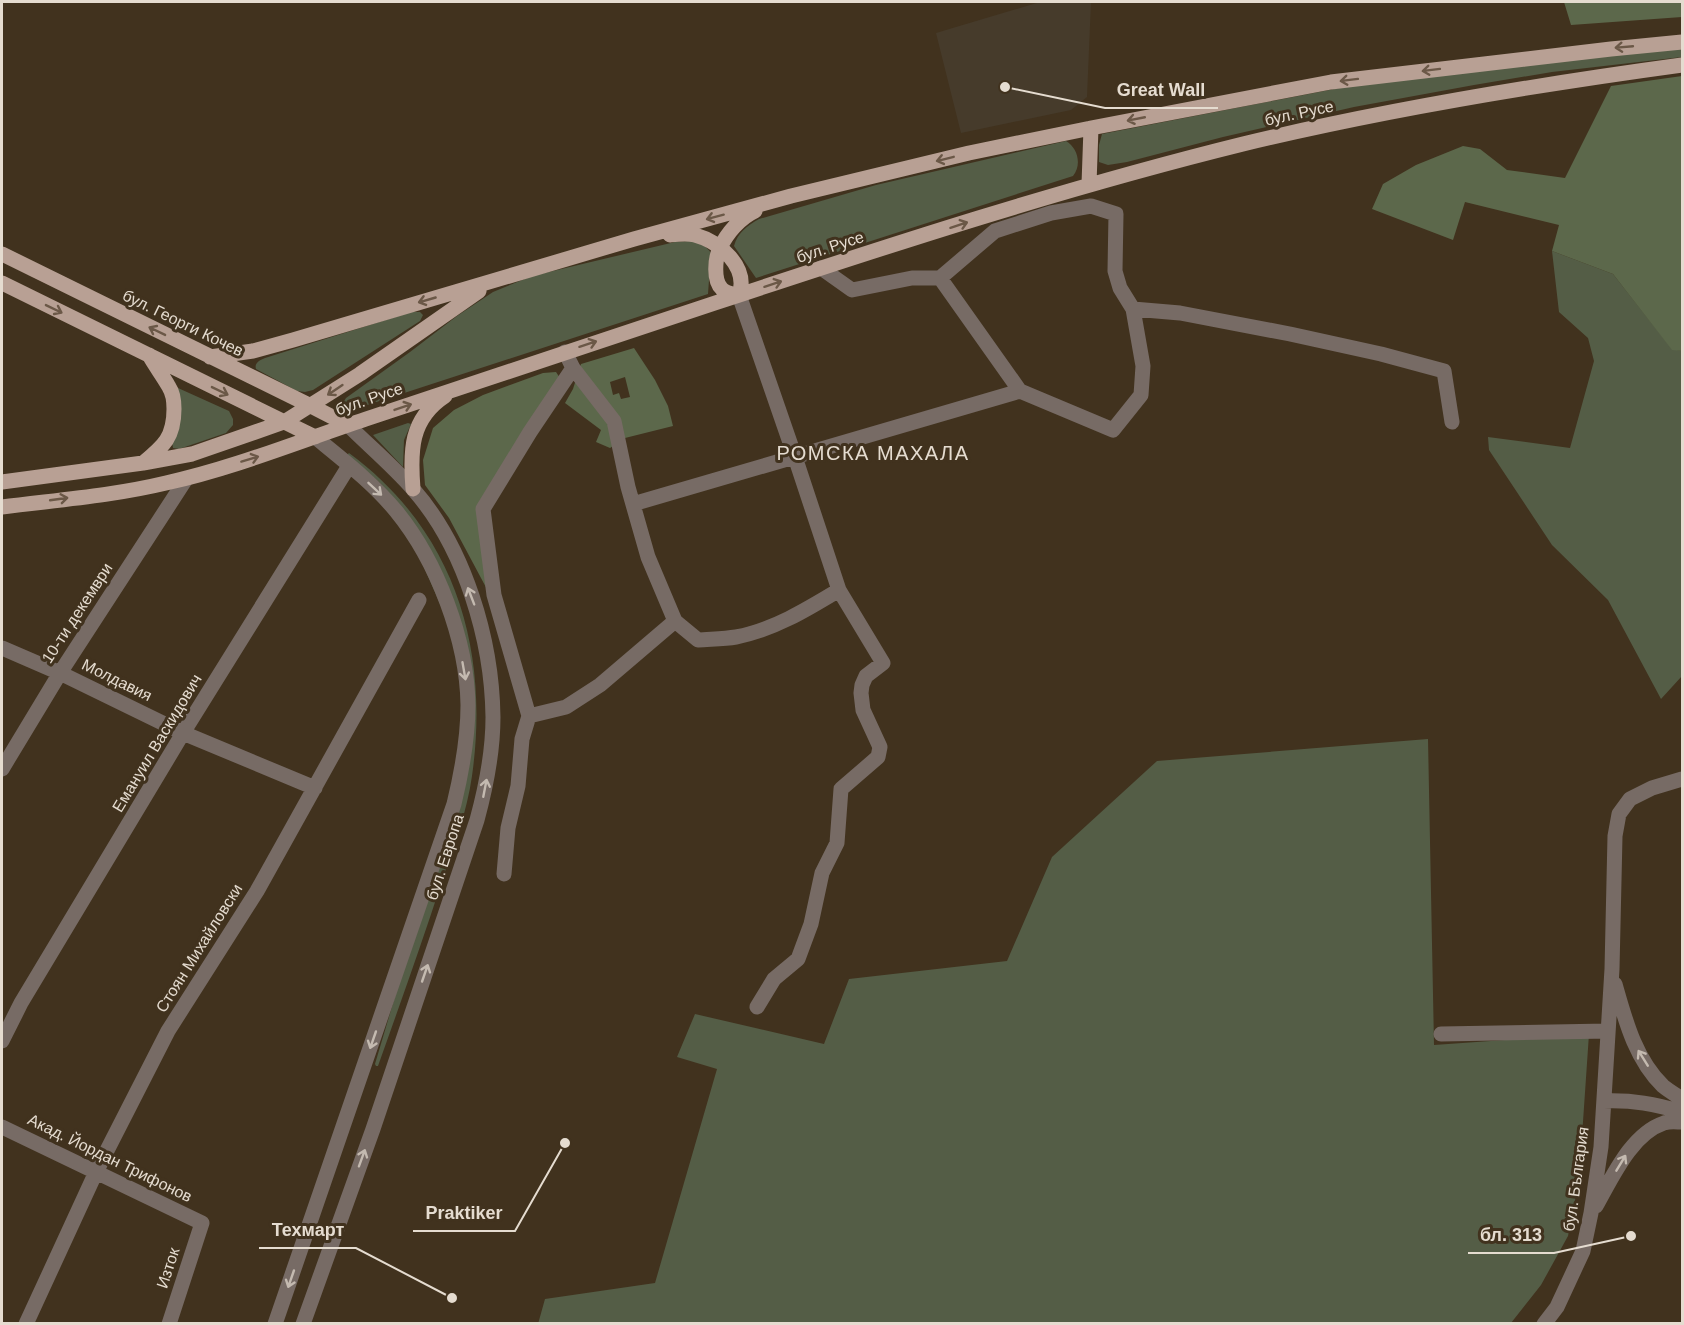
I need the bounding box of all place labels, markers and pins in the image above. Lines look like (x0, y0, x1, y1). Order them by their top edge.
callout: Great Wall (1105, 72, 1218, 108)
callout: Praktiker (413, 1195, 515, 1231)
callout: Техмарт (259, 1212, 356, 1248)
callout: бл. 313 (1468, 1217, 1554, 1253)

